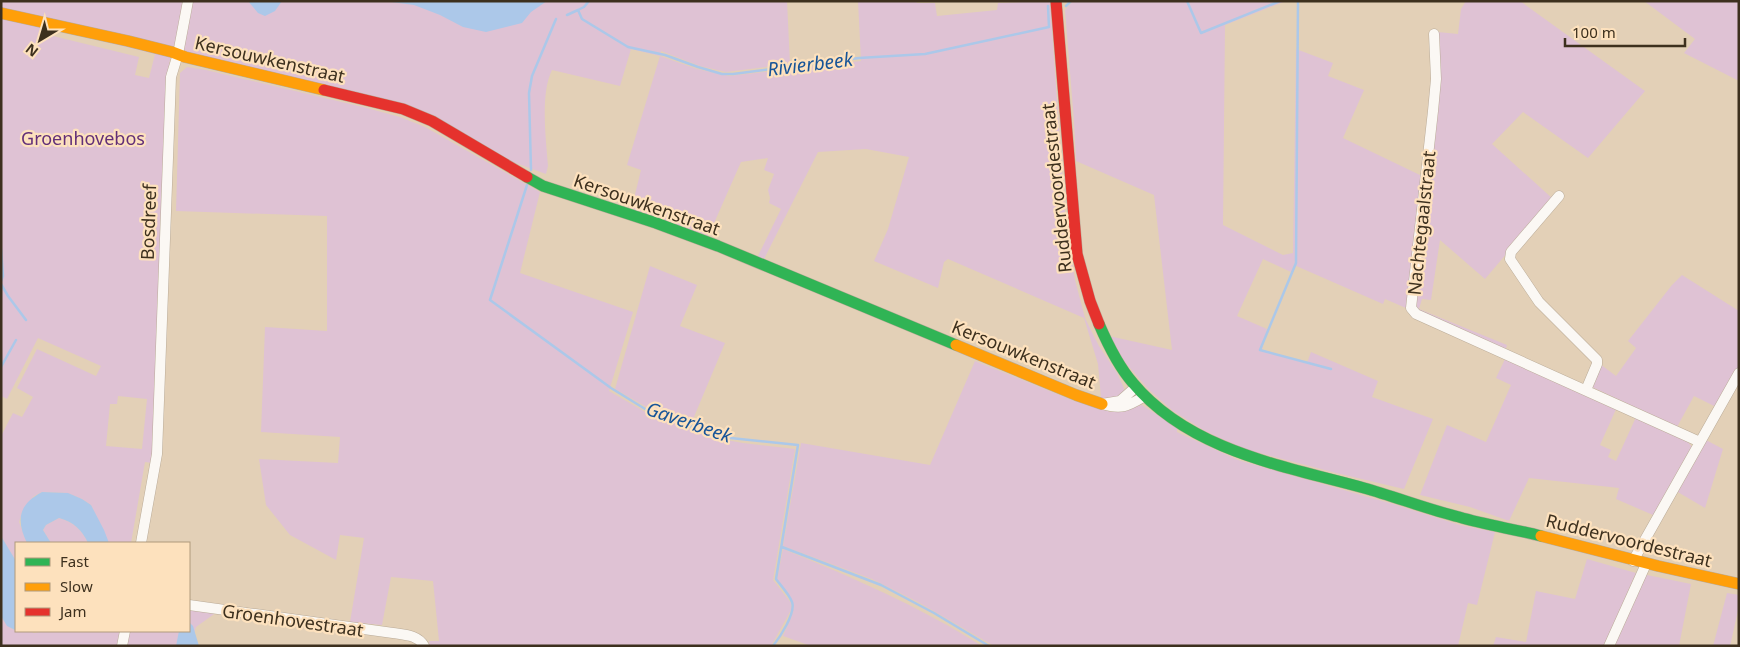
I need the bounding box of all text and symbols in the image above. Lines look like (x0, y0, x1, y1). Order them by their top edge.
north arrow (15, 15, 65, 65)
scale bar (1565, 15, 1685, 47)
text: 100 m (1572, 22, 1616, 42)
street label: Kersouwkenstraat (193, 30, 348, 88)
text: N (21, 40, 42, 62)
water label: Rivierbeek (766, 46, 855, 82)
street label: Ruddervoordestraat (1035, 102, 1077, 274)
park label: Groenhovebos (21, 126, 145, 150)
street label: Nachtegaalstraat (1401, 149, 1441, 296)
street label: Kersouwkenstraat (571, 168, 724, 240)
street label: Bosdreef (135, 183, 161, 260)
street label: Kersouwkenstraat (948, 314, 1100, 394)
water label: Gaverbeek (643, 395, 736, 449)
street label: Ruddervoordestraat (1544, 508, 1715, 572)
legend (15, 542, 190, 632)
text: Fast (60, 551, 89, 571)
text: Slow (60, 576, 93, 596)
street label: Groenhovestraat (221, 598, 366, 642)
text: Jam (58, 601, 87, 621)

